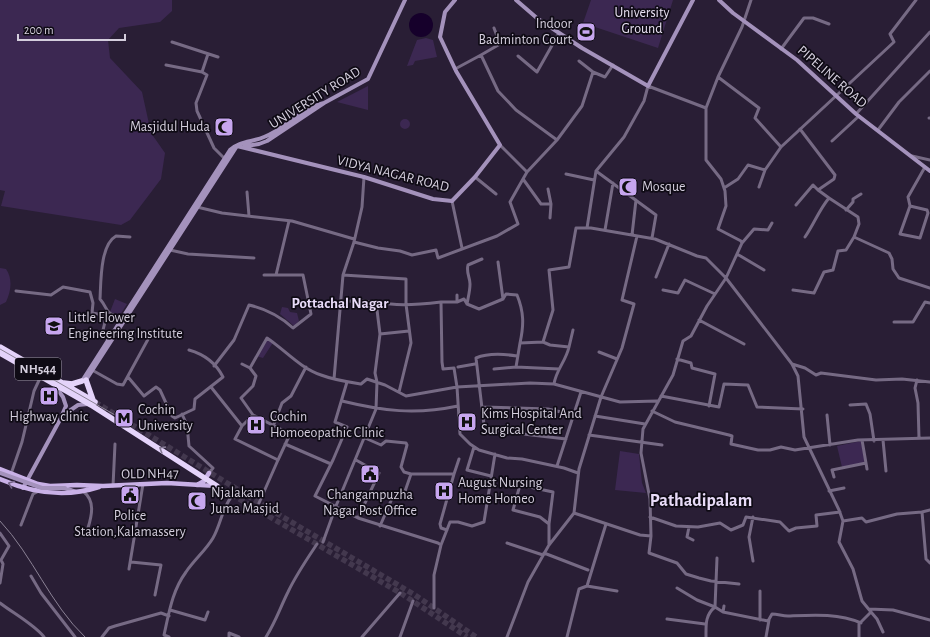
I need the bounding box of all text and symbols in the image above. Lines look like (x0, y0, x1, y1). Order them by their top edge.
park label: University Ground (615, 6, 669, 36)
scale bar (18, 16, 125, 42)
place label: Indoor Badminton Court (479, 17, 573, 47)
sports icon: Indoor Badminton Court (575, 21, 597, 43)
text: 200 m (24, 24, 54, 36)
street label: PIPELINE ROAD (795, 43, 869, 111)
street label: UNIVERSITY ROAD (267, 64, 363, 132)
mosque icon: Masjidul Huda (213, 116, 235, 138)
place label: Masjidul Huda (130, 120, 211, 134)
street label: VIDYA NAGAR ROAD (336, 153, 450, 195)
mosque icon: Mosque (617, 176, 639, 198)
place label: Mosque (642, 180, 686, 194)
district label: Pottachal Nagar (292, 296, 389, 311)
place label: Little Flower Engineering Institute (68, 311, 183, 341)
school or university icon: Little Flower Engineering Institute (43, 315, 65, 337)
road number: NH544 (15, 358, 61, 380)
hospital icon: Highway clinic (38, 385, 60, 407)
place label: Cochin University (138, 403, 193, 433)
metro station icon: Cochin University (113, 407, 135, 429)
place label: Kims Hospital And Surgical Center (481, 407, 582, 437)
place label: Highway clinic (10, 410, 89, 424)
place label: Cochin Homoeopathic Clinic (270, 410, 385, 440)
hospital icon: Kims Hospital And Surgical Center (456, 411, 478, 433)
hospital icon: Cochin Homoeopathic Clinic (245, 414, 267, 436)
one-way arrow (159, 447, 166, 454)
public building icon: Changampuzha Nagar Post Office (359, 463, 381, 485)
street label: OLD NH47 (121, 466, 179, 482)
place label: August Nursing Home Homeo (458, 476, 543, 506)
one-way arrow (8, 480, 15, 488)
hospital icon: August Nursing Home Homeo (433, 480, 455, 502)
public building icon: Police Station,Kalamassery (119, 484, 141, 506)
place label: Njalakam Juma Masjid (211, 486, 279, 516)
place label: Changampuzha Nagar Post Office (323, 488, 417, 518)
mosque icon: Njalakam Juma Masjid (186, 490, 208, 512)
district label: Pathadipalam (650, 492, 752, 510)
place label: Police Station,Kalamassery (74, 509, 186, 539)

